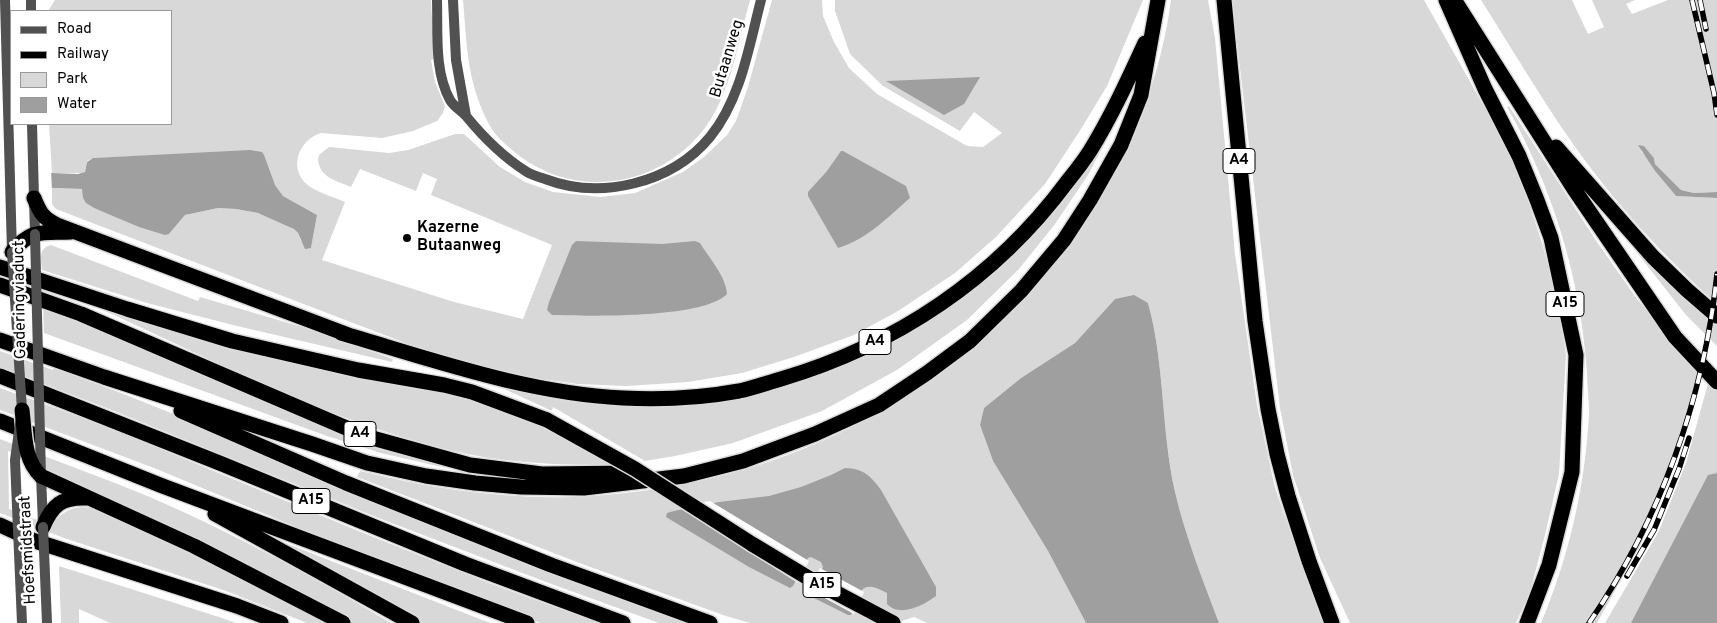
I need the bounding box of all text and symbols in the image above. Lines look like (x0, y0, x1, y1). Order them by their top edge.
legend (10, 10, 172, 125)
street label: Butaanweg (707, 18, 749, 100)
text: Road (57, 20, 92, 39)
text: Railway (57, 45, 109, 64)
text: Park (57, 70, 88, 89)
text: Water (57, 95, 96, 114)
road number: A4 (1223, 148, 1255, 174)
place label: Kazerne Butaanweg (417, 219, 501, 257)
marker: Kazerne Butaanweg (401, 232, 413, 244)
street label: Gaderingviaduct (10, 240, 32, 360)
road number: A15 (1546, 292, 1584, 316)
road number: A4 (859, 330, 891, 354)
road number: A4 (344, 422, 376, 446)
road number: A15 (292, 488, 330, 514)
street label: Hoefsmidstraat (17, 495, 41, 605)
road number: A15 (803, 572, 841, 598)

